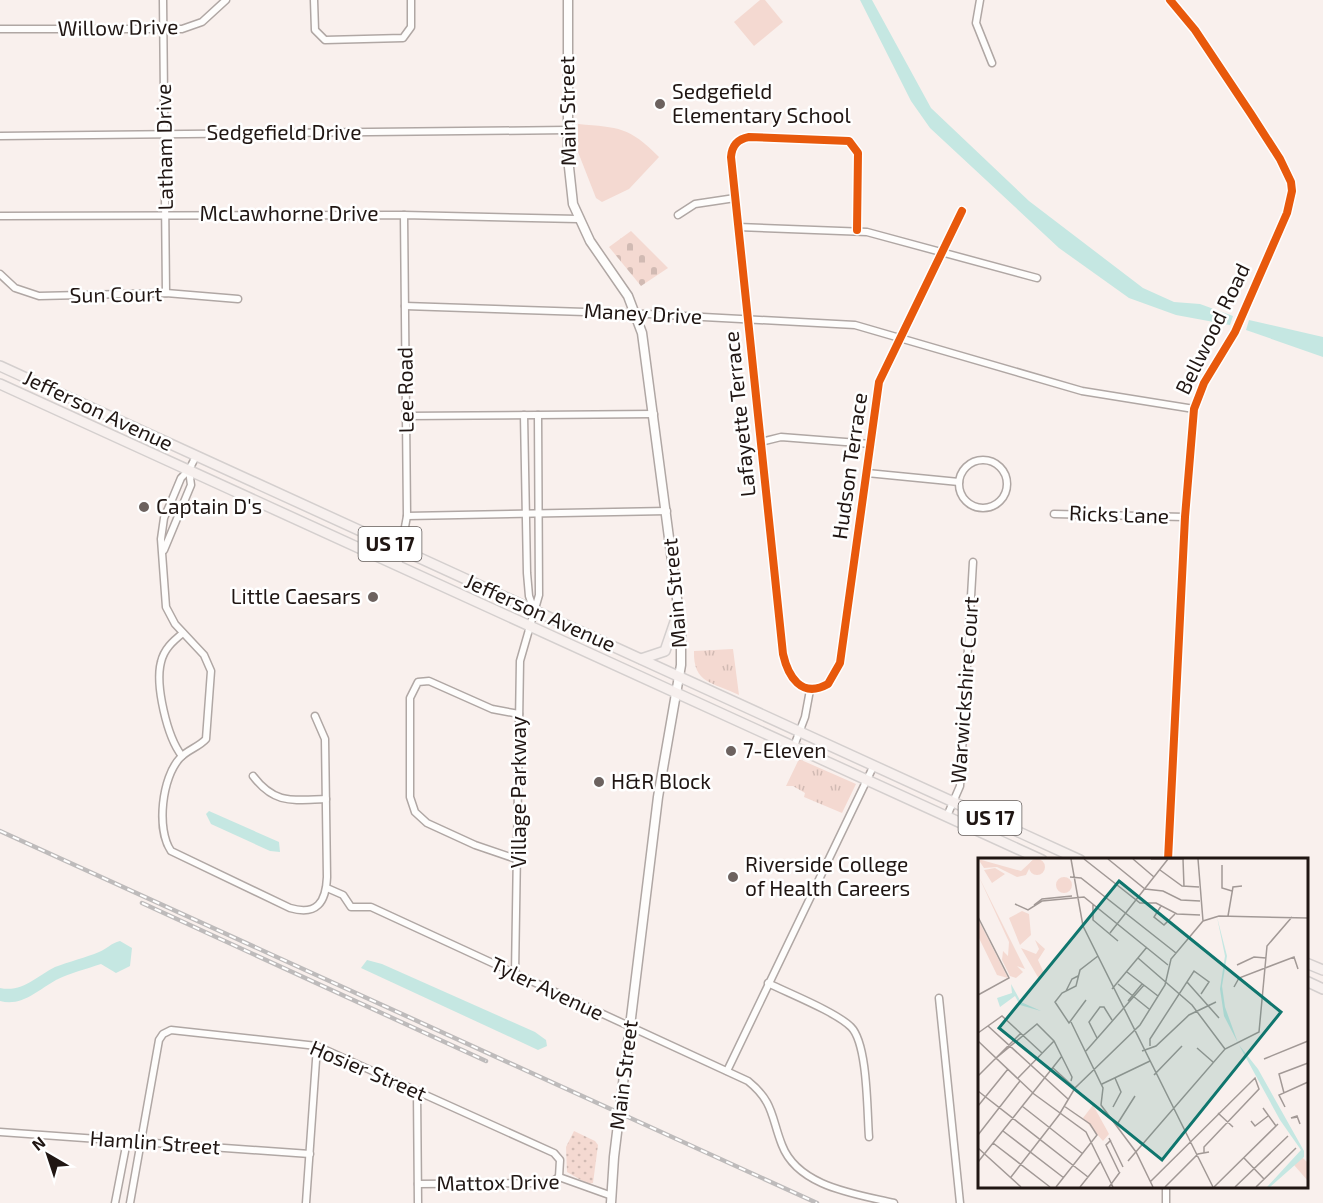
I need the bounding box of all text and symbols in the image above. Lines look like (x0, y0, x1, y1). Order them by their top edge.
street label: Willow Drive (57, 13, 179, 40)
street label: Main Street (553, 56, 580, 166)
place label: Sedgefield Elementary School (672, 78, 852, 127)
street label: Latham Drive (150, 83, 177, 211)
marker: Sedgefield Elementary School (653, 97, 667, 111)
street label: Sedgefield Drive (207, 119, 361, 144)
street label: McLawhorne Drive (200, 200, 378, 225)
street label: Bellwood Road (1169, 259, 1254, 398)
street label: Sun Court (69, 280, 163, 307)
street label: Maney Drive (583, 297, 703, 328)
street label: Lafayette Terrace (717, 330, 760, 498)
street label: Lee Road (391, 347, 418, 433)
street label: Jefferson Avenue (20, 364, 177, 455)
street label: Hudson Terrace (826, 391, 871, 541)
place label: Captain D's (156, 493, 262, 518)
street label: Ricks Lane (1068, 499, 1170, 528)
marker: Captain D's (137, 500, 151, 514)
road number: US 17 (358, 527, 422, 561)
street label: Main Street (656, 537, 691, 649)
street label: Jefferson Avenue (461, 567, 620, 656)
place label: Little Caesars (231, 583, 361, 608)
marker: Little Caesars (366, 590, 380, 604)
street label: Warwickshire Court (944, 595, 983, 784)
street label: Village Parkway (505, 716, 530, 868)
place label: 7-Eleven (743, 737, 826, 762)
marker: 7-Eleven (724, 744, 738, 758)
place label: H&R Block (611, 768, 711, 793)
marker: H&R Block (592, 775, 606, 789)
road number: US 17 (958, 801, 1022, 835)
place label: Riverside College of Health Careers (745, 851, 910, 900)
inset map (978, 858, 1308, 1188)
marker: Riverside College of Health Careers (726, 870, 740, 884)
street label: Tyler Avenue (487, 951, 608, 1025)
street label: Main Street (603, 1019, 642, 1131)
street label: Hosier Street (307, 1034, 431, 1105)
street label: Hamlin Street (89, 1124, 221, 1159)
north arrow (18, 1125, 78, 1185)
text: N (28, 1132, 49, 1154)
street label: Mattox Drive (436, 1168, 560, 1195)

